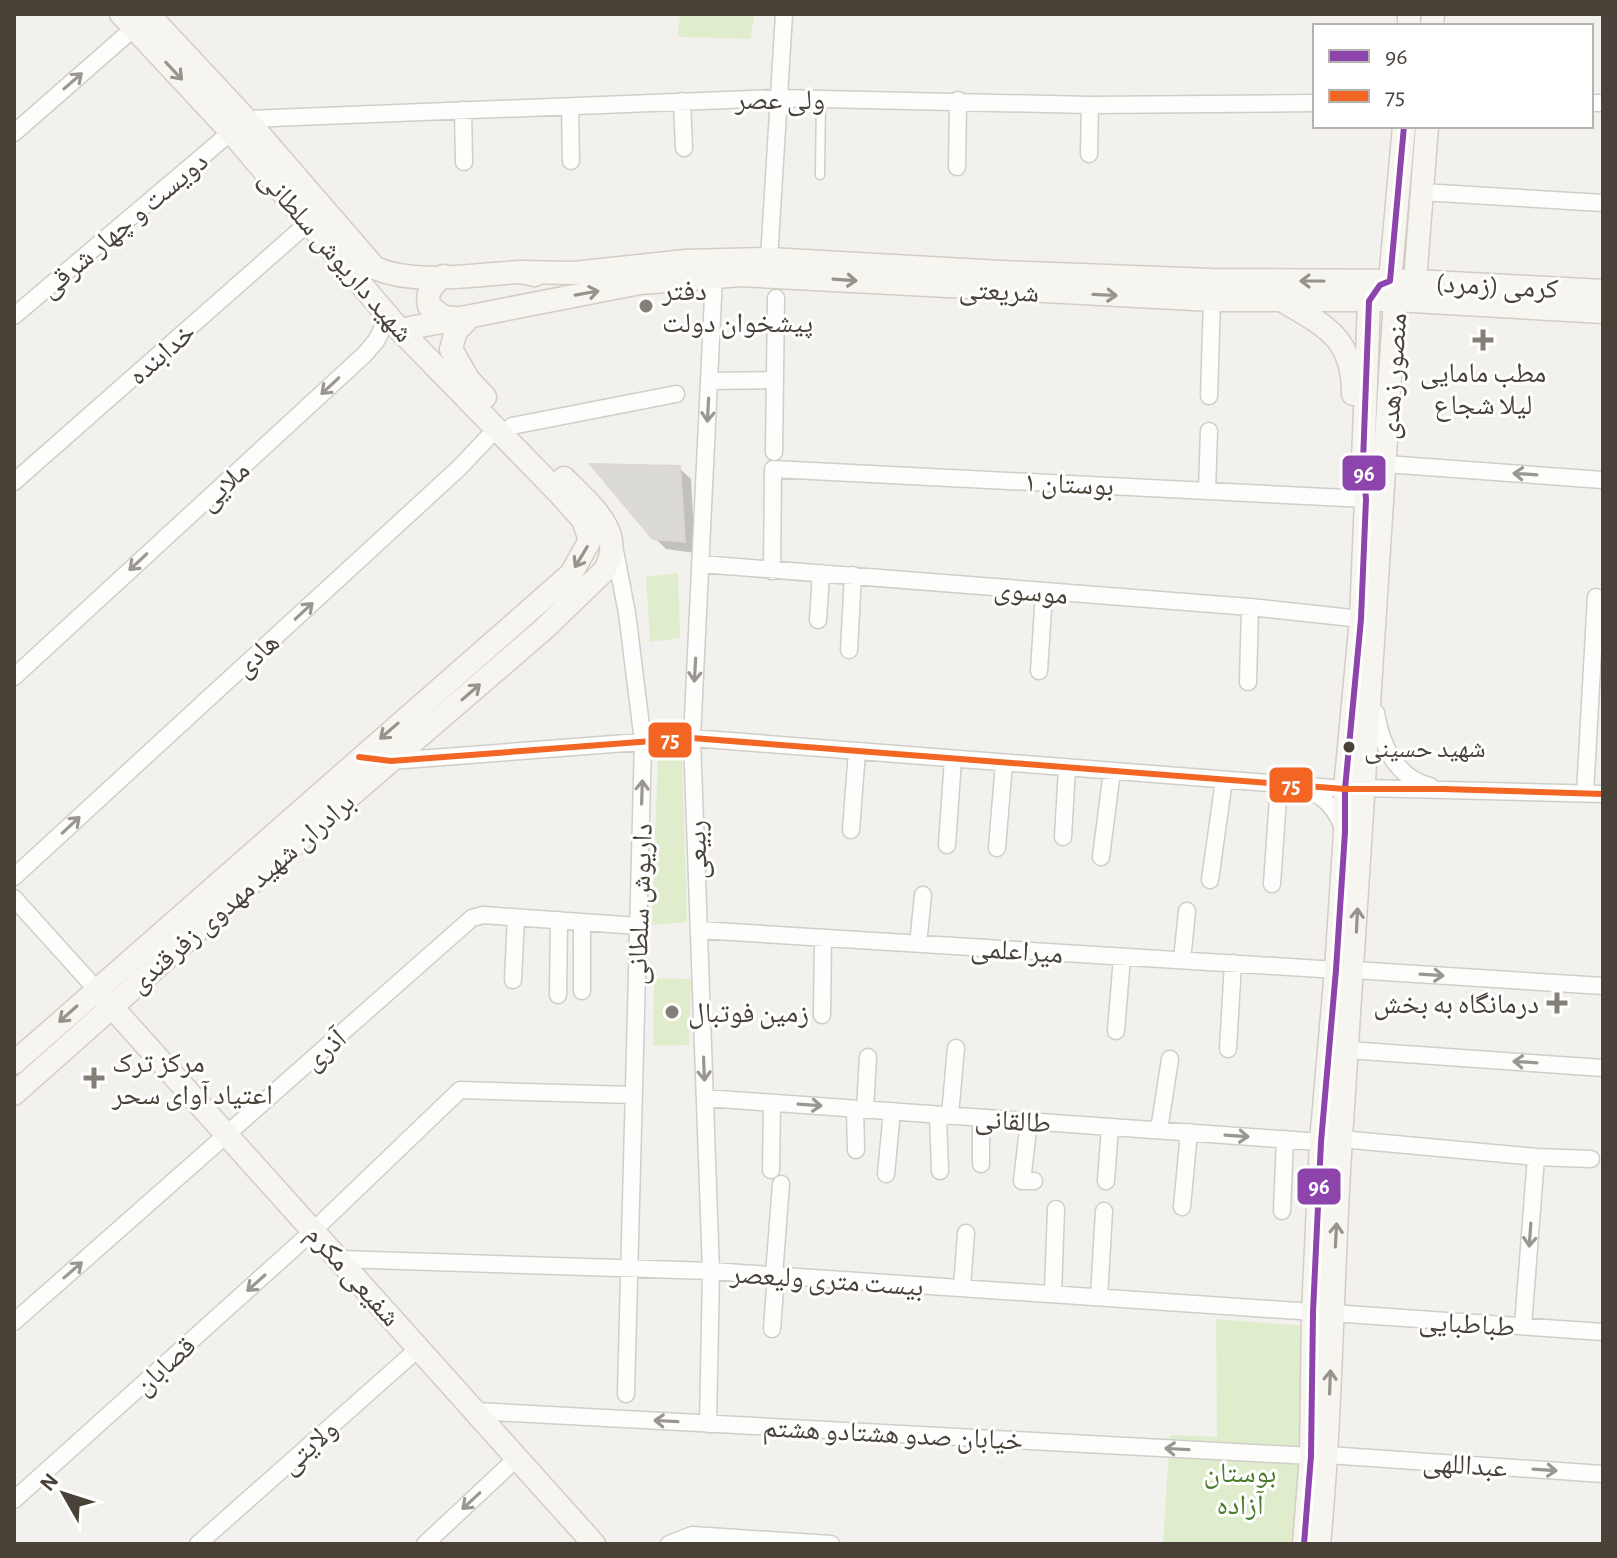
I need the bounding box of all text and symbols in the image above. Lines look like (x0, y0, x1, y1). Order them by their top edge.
legend (1313, 24, 1593, 128)
text: 96 (1385, 45, 1408, 69)
one-way arrow (165, 61, 184, 81)
one-way arrow (62, 73, 82, 91)
text: 75 (1385, 85, 1405, 109)
street label: ولی عصر (734, 87, 825, 117)
street label: دویست و چهار شرقی (35, 147, 215, 305)
street label: شهید داریوش سلطانی (252, 165, 418, 349)
street label: کرمی (زمرد) (1435, 270, 1559, 306)
one-way arrow (831, 273, 858, 288)
one-way arrow (1299, 273, 1326, 289)
street label: شریعتی (958, 276, 1040, 310)
place label: دفتر پیشخوان دولت (661, 278, 813, 339)
one-way arrow (573, 284, 599, 299)
one-way arrow (1091, 288, 1118, 303)
marker: دفتر پیشخوان دولت (637, 297, 655, 315)
street label: منصور زهدی (1376, 312, 1413, 440)
street label: خدابنده (124, 318, 201, 391)
marker: مطب مامایی لیلا شجاع (1472, 329, 1494, 351)
place label: مطب مامایی لیلا شجاع (1420, 360, 1546, 422)
one-way arrow (320, 377, 340, 395)
one-way arrow (700, 396, 715, 423)
line badge: 96 (1341, 454, 1387, 492)
street label: ملایی (193, 456, 257, 518)
text: 96 (1353, 463, 1375, 485)
one-way arrow (1512, 466, 1539, 481)
street label: بوستان ۱ (1023, 469, 1115, 502)
one-way arrow (573, 545, 589, 568)
one-way arrow (129, 553, 149, 571)
street label: موسوی (992, 576, 1069, 611)
one-way arrow (294, 601, 314, 620)
street label: هادی (229, 628, 286, 684)
one-way arrow (688, 656, 703, 683)
one-way arrow (461, 683, 481, 701)
line badge: 75 (647, 721, 693, 759)
one-way arrow (379, 722, 400, 740)
text: 75 (660, 729, 680, 751)
place label: شهید حسینی (1364, 736, 1486, 764)
marker: شهید حسینی (1341, 739, 1357, 755)
line badge: 75 (1268, 766, 1314, 804)
text: 75 (1281, 775, 1301, 797)
one-way arrow (634, 779, 649, 806)
street label: برادران شهید مهدوی زفرقندی (124, 788, 361, 1000)
one-way arrow (61, 816, 81, 834)
street label: ربیعی (683, 820, 715, 880)
street label: داریوش سلطانی (624, 823, 660, 985)
one-way arrow (1349, 907, 1364, 934)
street label: میراعلمی (970, 935, 1064, 971)
one-way arrow (1418, 968, 1445, 983)
place label: درمانگاه به بخش (1373, 991, 1539, 1021)
marker: درمانگاه به بخش (1546, 992, 1568, 1014)
place label: زمین فوتبال (688, 1000, 809, 1030)
marker: زمین فوتبال (663, 1003, 681, 1021)
one-way arrow (59, 1005, 79, 1023)
street label: آذری (298, 1023, 353, 1077)
place label: مرکز ترک اعتیاد آوای سحر (111, 1050, 273, 1111)
one-way arrow (1512, 1054, 1539, 1069)
one-way arrow (696, 1055, 711, 1082)
marker: مرکز ترک اعتیاد آوای سحر (83, 1067, 105, 1089)
one-way arrow (796, 1098, 823, 1113)
street label: طالقانی (974, 1105, 1052, 1141)
one-way arrow (1223, 1129, 1250, 1144)
line badge: 96 (1296, 1167, 1342, 1206)
text: 96 (1308, 1176, 1330, 1198)
street label: شفیعی مکرم (298, 1220, 405, 1334)
one-way arrow (1522, 1221, 1537, 1248)
one-way arrow (1329, 1222, 1344, 1249)
street label: بیست متری ولیعصر (728, 1260, 924, 1303)
one-way arrow (62, 1261, 82, 1279)
one-way arrow (247, 1273, 267, 1291)
street label: طباطبایی (1418, 1308, 1516, 1344)
street label: قصابان (129, 1332, 202, 1402)
one-way arrow (1322, 1369, 1337, 1396)
one-way arrow (653, 1414, 680, 1429)
street label: خیابان صدو هشتادو هشتم (762, 1414, 1024, 1459)
street label: ولایتی (275, 1415, 345, 1482)
one-way arrow (1164, 1441, 1191, 1456)
street label: عبداللهی (1421, 1449, 1508, 1485)
north arrow (24, 1454, 104, 1534)
park label: بوستان آزاده (1204, 1460, 1276, 1520)
one-way arrow (1531, 1463, 1558, 1478)
text: N (36, 1469, 63, 1495)
one-way arrow (461, 1492, 481, 1511)

